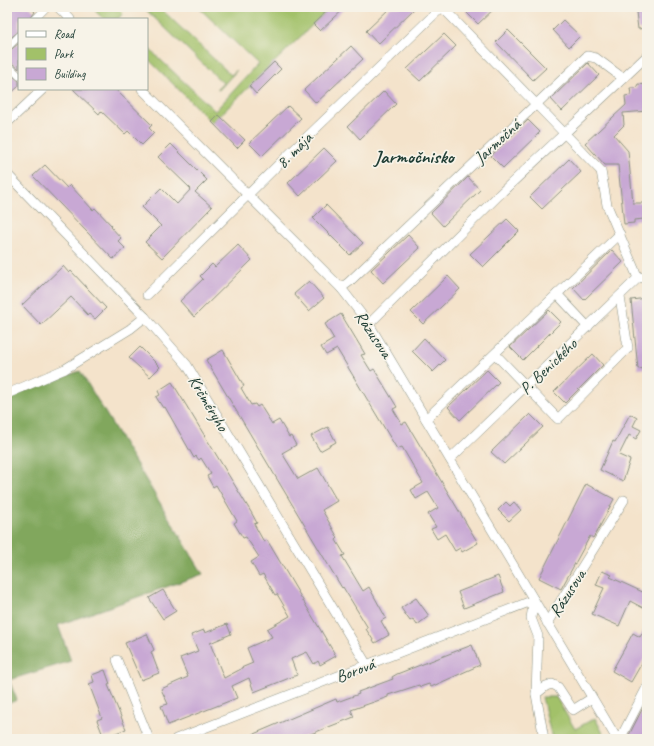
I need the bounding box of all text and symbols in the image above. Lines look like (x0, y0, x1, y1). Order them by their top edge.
legend (18, 18, 148, 90)
text: Road (54, 26, 76, 42)
text: Park (54, 46, 75, 62)
text: Building (54, 66, 86, 82)
street label: Jarmočná (469, 113, 526, 169)
street label: 8. mája (272, 127, 318, 173)
district label: Jarmočnisko (372, 145, 456, 169)
street label: Rázusova (350, 307, 398, 364)
street label: P. Benického (515, 333, 582, 399)
street label: Krčméryho (184, 372, 234, 436)
street label: Rázusova (544, 564, 592, 621)
street label: Borová (333, 653, 379, 687)

